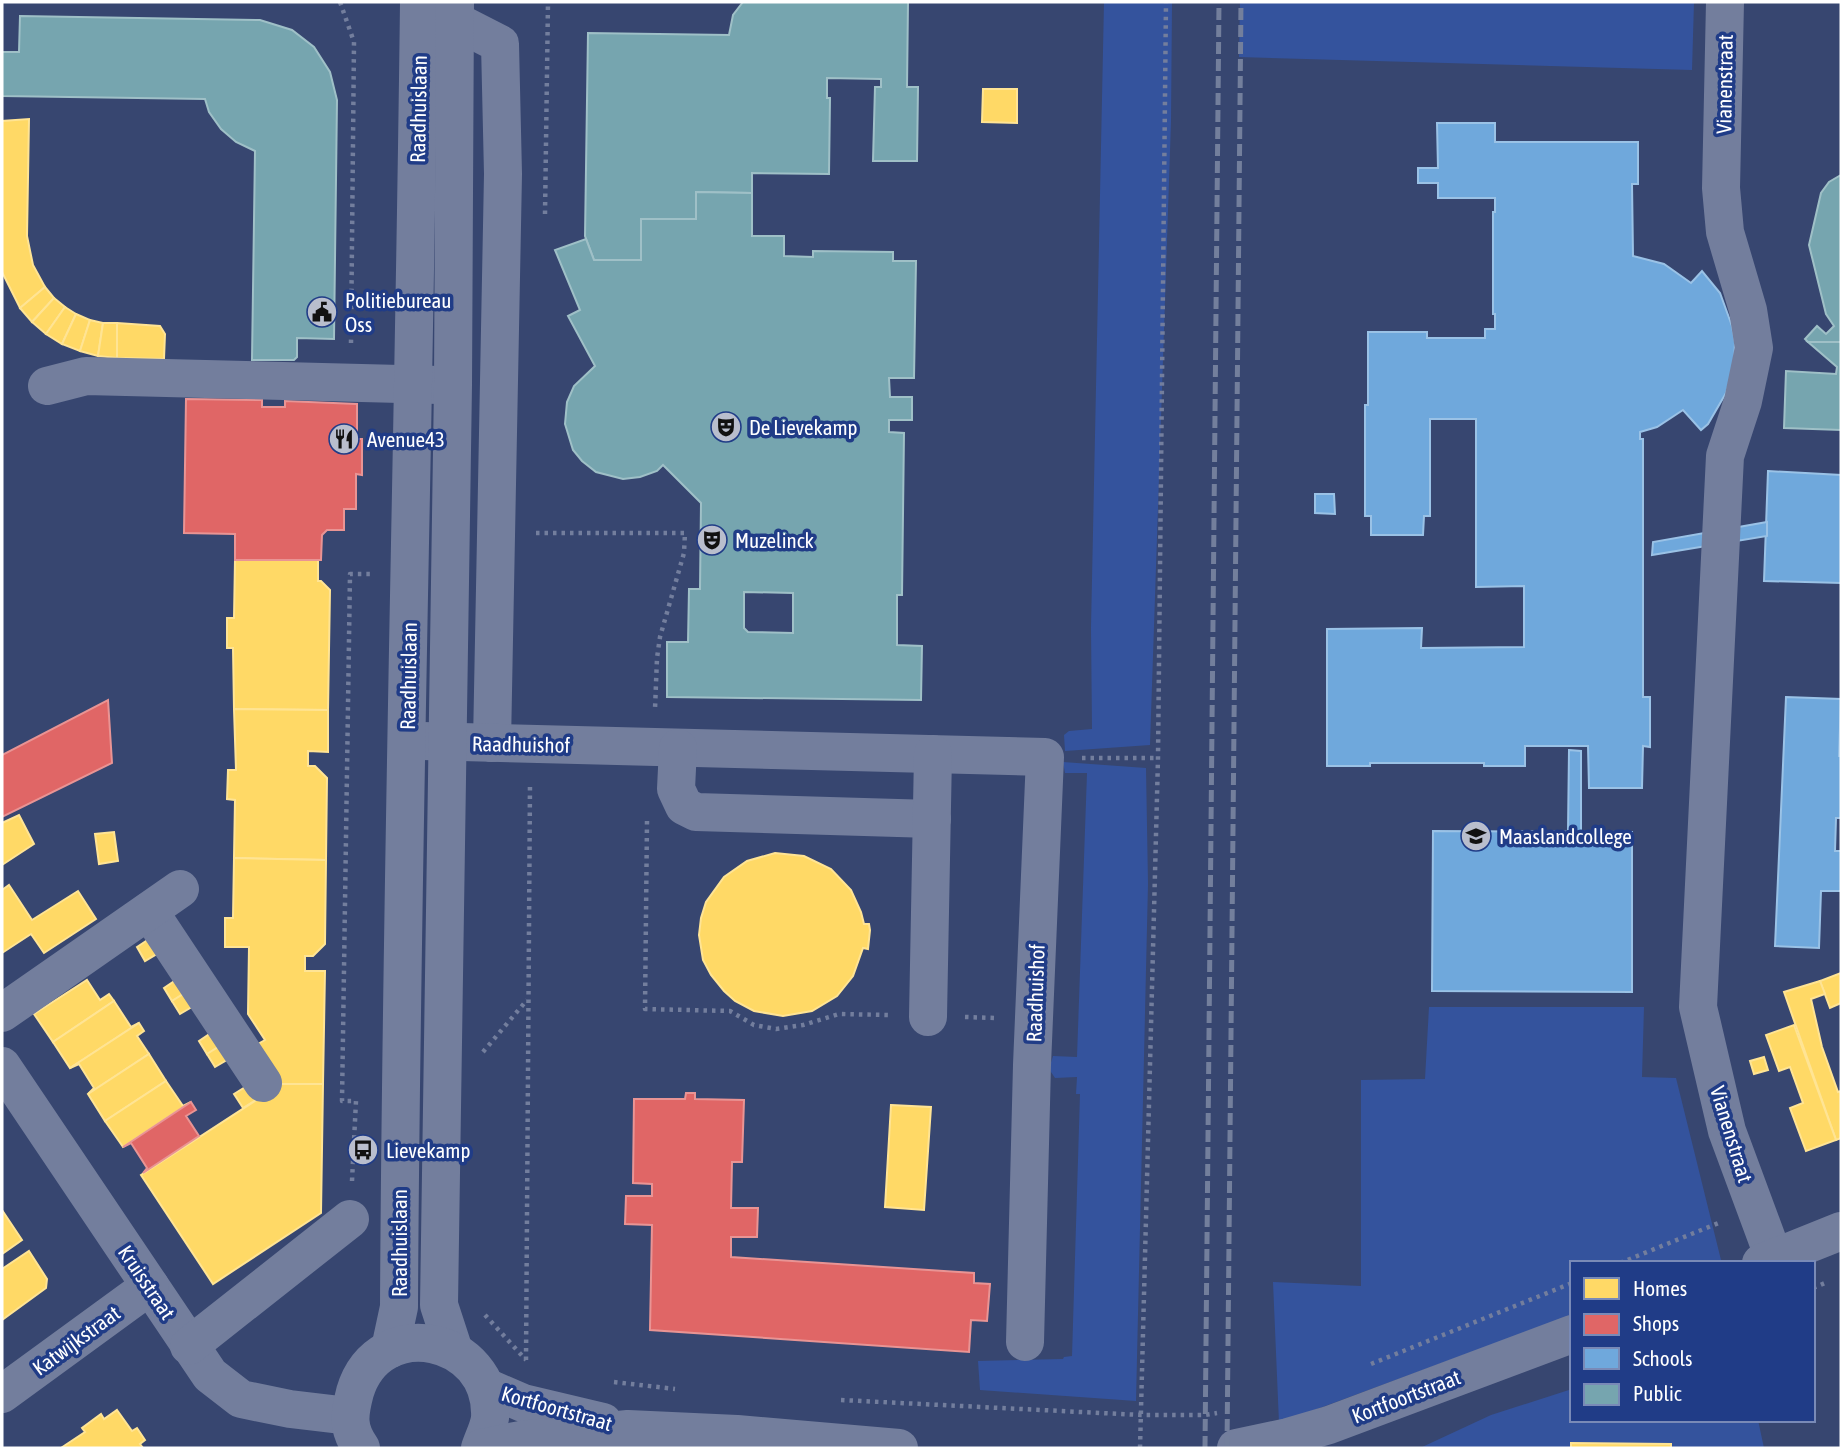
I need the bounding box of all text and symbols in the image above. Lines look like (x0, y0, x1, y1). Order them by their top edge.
street label: Vianenstraat (1711, 34, 1737, 134)
street label: Raadhuislaan (405, 55, 431, 163)
place label: Politiebureau Oss (345, 288, 452, 336)
public building icon: Politiebureau Oss (305, 295, 339, 329)
theatre icon: De Lievekamp (709, 410, 743, 444)
place label: De Lievekamp (749, 415, 858, 439)
restaurant icon: Avenue43 (327, 422, 361, 456)
place label: Avenue43 (367, 427, 445, 451)
theatre icon: Muzelinck (695, 523, 729, 557)
place label: Muzelinck (735, 528, 814, 552)
street label: Raadhuislaan (395, 622, 421, 730)
street label: Raadhuishof (472, 731, 571, 757)
school or university icon: Maaslandcollege (1459, 819, 1493, 853)
place label: Maaslandcollege (1499, 824, 1632, 848)
street label: Raadhuishof (1021, 943, 1049, 1043)
street label: Vianenstraat (1706, 1083, 1758, 1185)
bus stop icon: Lievekamp (346, 1133, 380, 1167)
place label: Lievekamp (386, 1138, 470, 1162)
street label: Raadhuislaan (387, 1189, 411, 1297)
street label: Kruisstraat (114, 1241, 180, 1323)
legend (1570, 1261, 1815, 1422)
text: Homes (1633, 1276, 1687, 1300)
street label: Katwijkstraat (28, 1300, 124, 1380)
text: Shops (1633, 1311, 1679, 1335)
text: Schools (1633, 1346, 1693, 1370)
street label: Kortfoortstraat (1348, 1364, 1464, 1428)
street label: Kortfoortstraat (499, 1381, 615, 1435)
text: Public (1633, 1381, 1682, 1405)

